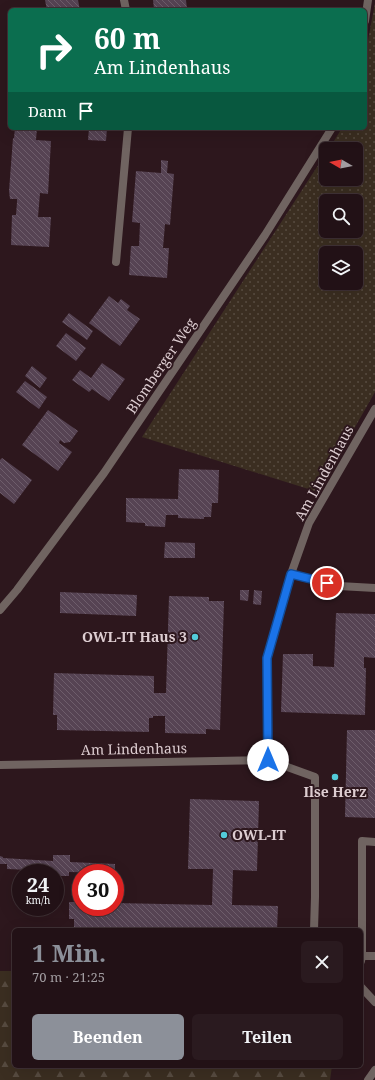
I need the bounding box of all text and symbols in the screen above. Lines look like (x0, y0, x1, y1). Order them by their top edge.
text: 60 m (94, 19, 161, 57)
icon: right (28, 24, 80, 76)
text: Am Lindenhaus (94, 55, 230, 79)
icon: arrive (75, 100, 97, 122)
text: Dann (28, 101, 67, 121)
north arrow (319, 142, 363, 186)
map controls (319, 142, 363, 290)
button: search (319, 194, 363, 238)
button: layers (319, 246, 363, 290)
street label: Blomberger Weg (122, 314, 200, 417)
street label: Am Lindenhaus (290, 422, 358, 524)
pin (310, 566, 344, 600)
icon: arrive (316, 572, 338, 594)
place label: OWL-IT Haus 3 (82, 627, 187, 646)
marker: OWL-IT Haus 3 (190, 632, 200, 642)
street label: Am Lindenhaus (81, 738, 187, 759)
position arrow (247, 739, 289, 781)
marker: Ilse Herz (330, 772, 340, 782)
place label: Ilse Herz (303, 782, 367, 801)
place label: OWL-IT (232, 825, 286, 844)
marker: OWL-IT (219, 830, 229, 840)
speed limit sign: 30 (72, 864, 124, 916)
text: 24 (27, 871, 49, 898)
text: km/h (26, 893, 50, 907)
text: 1 Min. (32, 936, 106, 969)
button: close (301, 941, 343, 983)
text: 70 m · 21:25 (32, 968, 105, 986)
button: Beenden (32, 1014, 184, 1060)
button: Teilen (192, 1014, 343, 1060)

